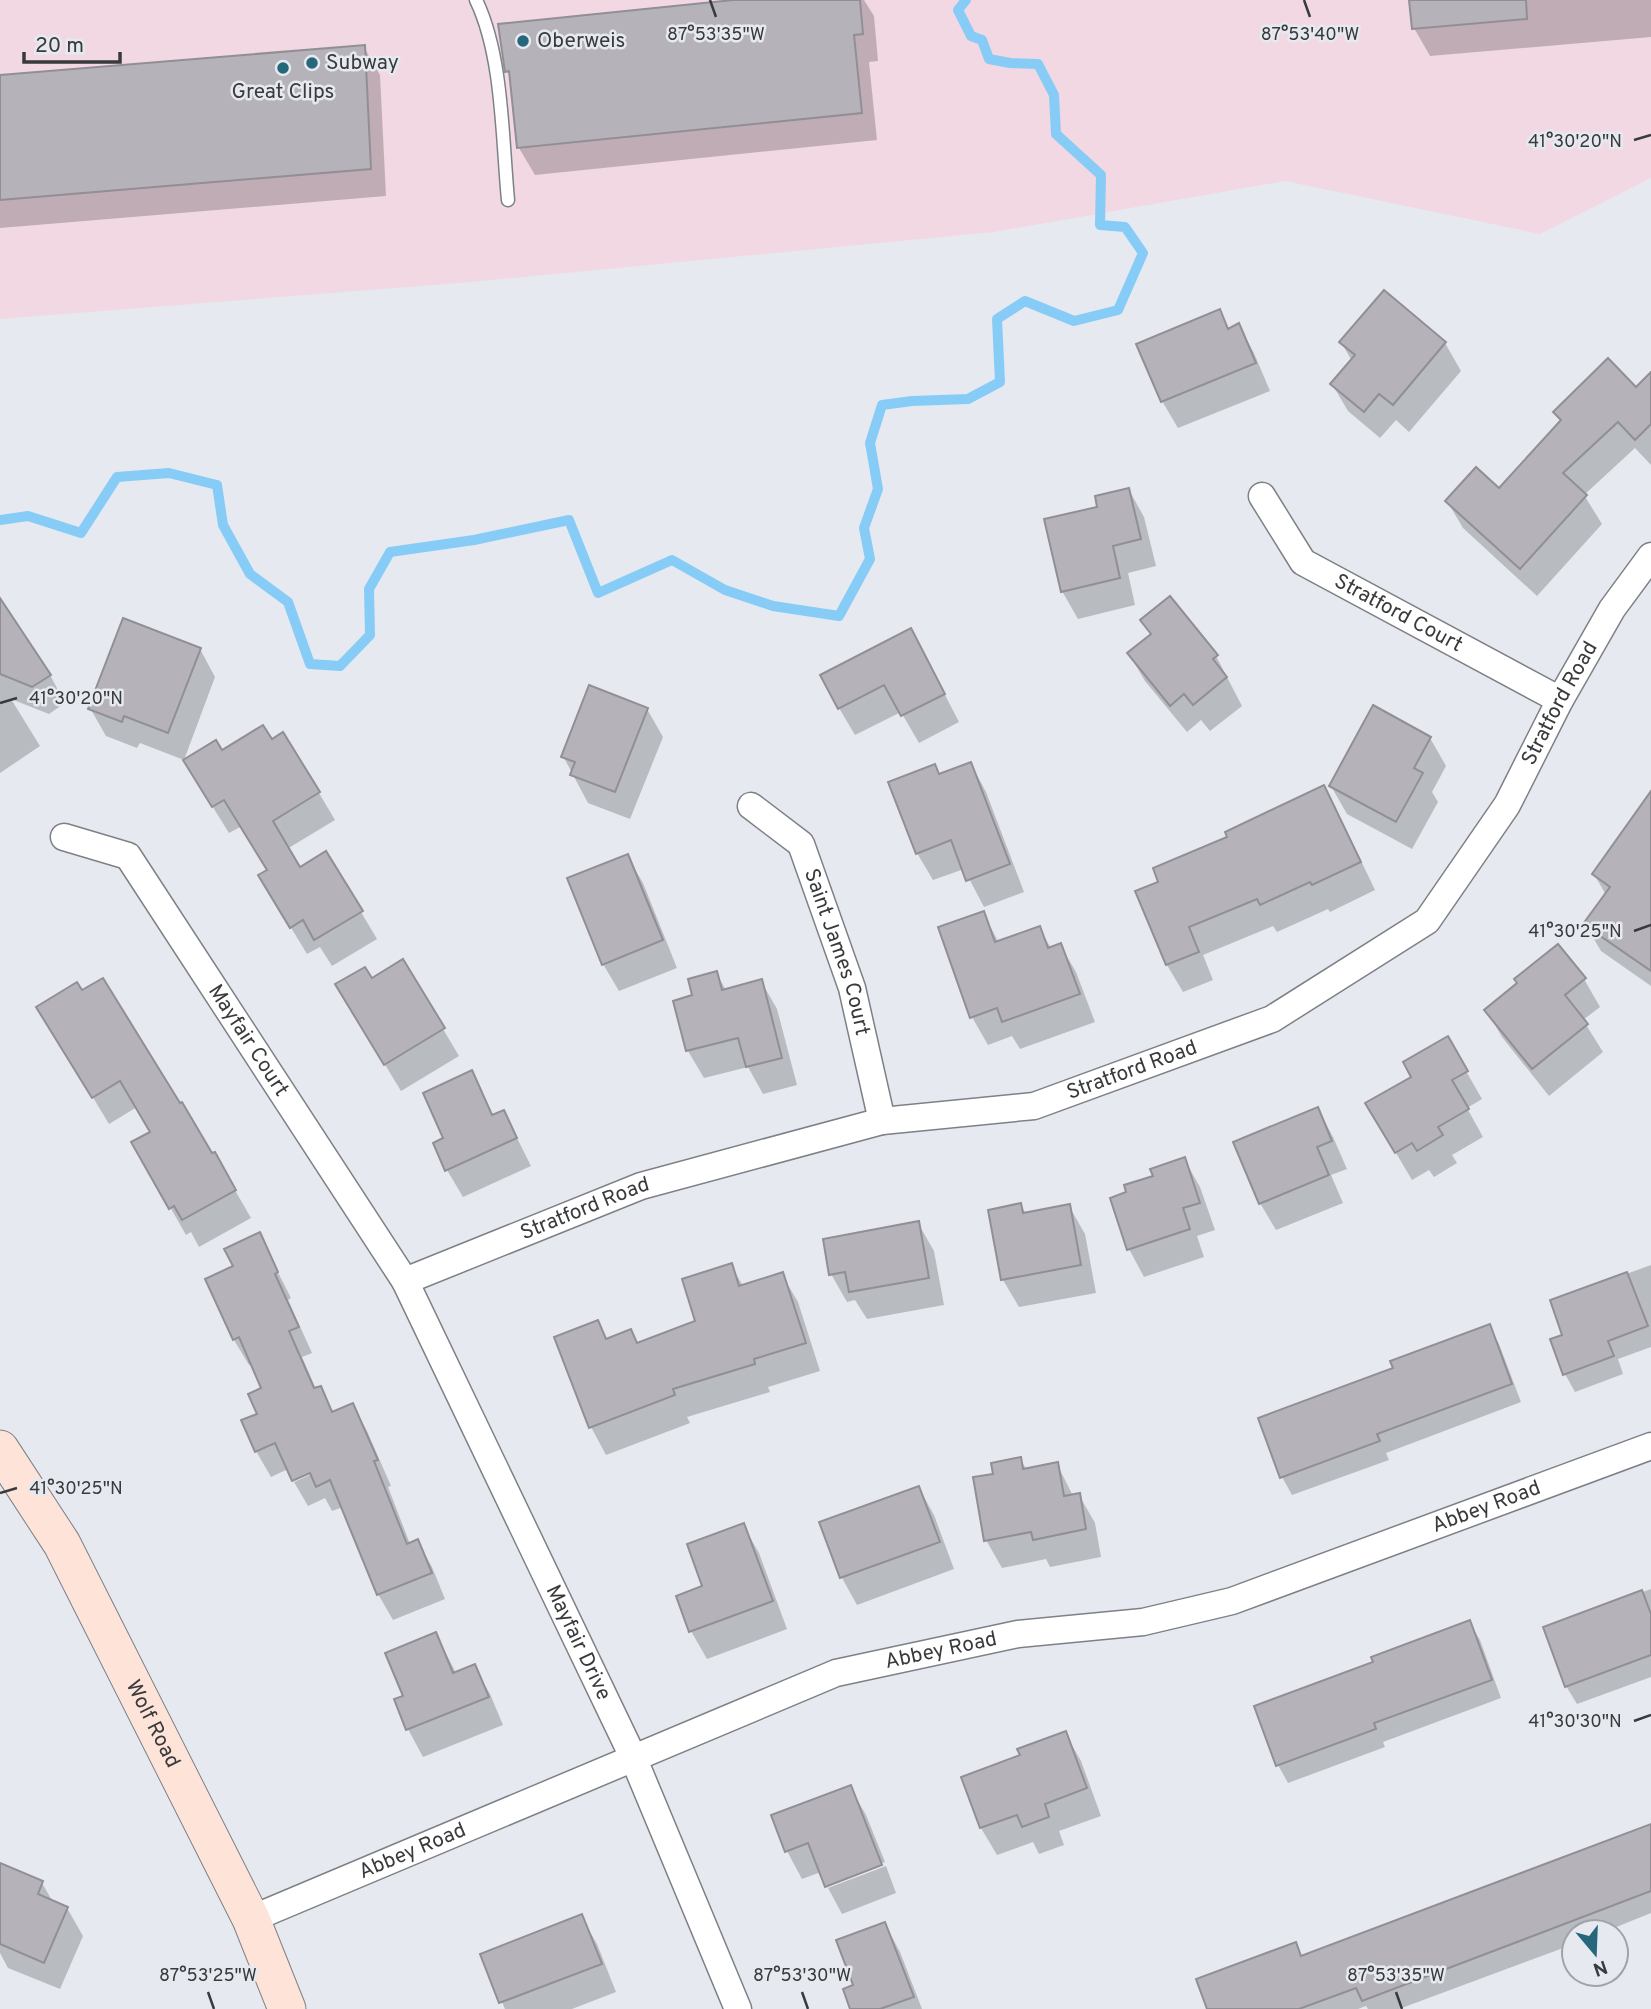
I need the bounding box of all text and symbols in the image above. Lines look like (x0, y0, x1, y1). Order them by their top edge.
scale bar (24, 21, 121, 65)
text: 87°53'35"W (667, 24, 765, 47)
text: 87°53'40"W (1261, 24, 1359, 47)
place label: Oberweis (537, 28, 625, 55)
text: 20 m (35, 33, 84, 60)
marker: Oberweis (515, 33, 531, 49)
place label: Subway (326, 50, 399, 77)
marker: Subway (304, 55, 320, 71)
marker: Great Clips (275, 60, 291, 76)
place label: Great Clips (232, 79, 334, 106)
text: 41°30'20"N (1528, 131, 1622, 154)
street label: Stratford Court (1329, 568, 1467, 659)
street label: Stratford Road (1516, 637, 1604, 770)
text: 41°30'20"N (29, 688, 123, 711)
street label: Saint James Court (797, 865, 876, 1038)
text: 41°30'25"N (1528, 921, 1622, 944)
street label: Mayfair Court (202, 979, 295, 1102)
street label: Stratford Road (1063, 1034, 1201, 1106)
street label: Stratford Road (516, 1171, 652, 1247)
street label: Abbey Road (1428, 1474, 1544, 1539)
text: 41°30'25"N (29, 1478, 123, 1501)
street label: Mayfair Drive (539, 1581, 617, 1705)
street label: Abbey Road (883, 1625, 999, 1676)
street label: Wolf Road (119, 1675, 186, 1773)
text: 41°30'30"N (1528, 1711, 1622, 1734)
street label: Abbey Road (355, 1817, 470, 1886)
north arrow (1560, 1918, 1630, 1988)
text: N (1590, 1954, 1610, 1981)
text: 87°53'25"W (159, 1965, 257, 1988)
text: 87°53'30"W (753, 1965, 851, 1988)
text: 87°53'35"W (1347, 1965, 1445, 1988)

